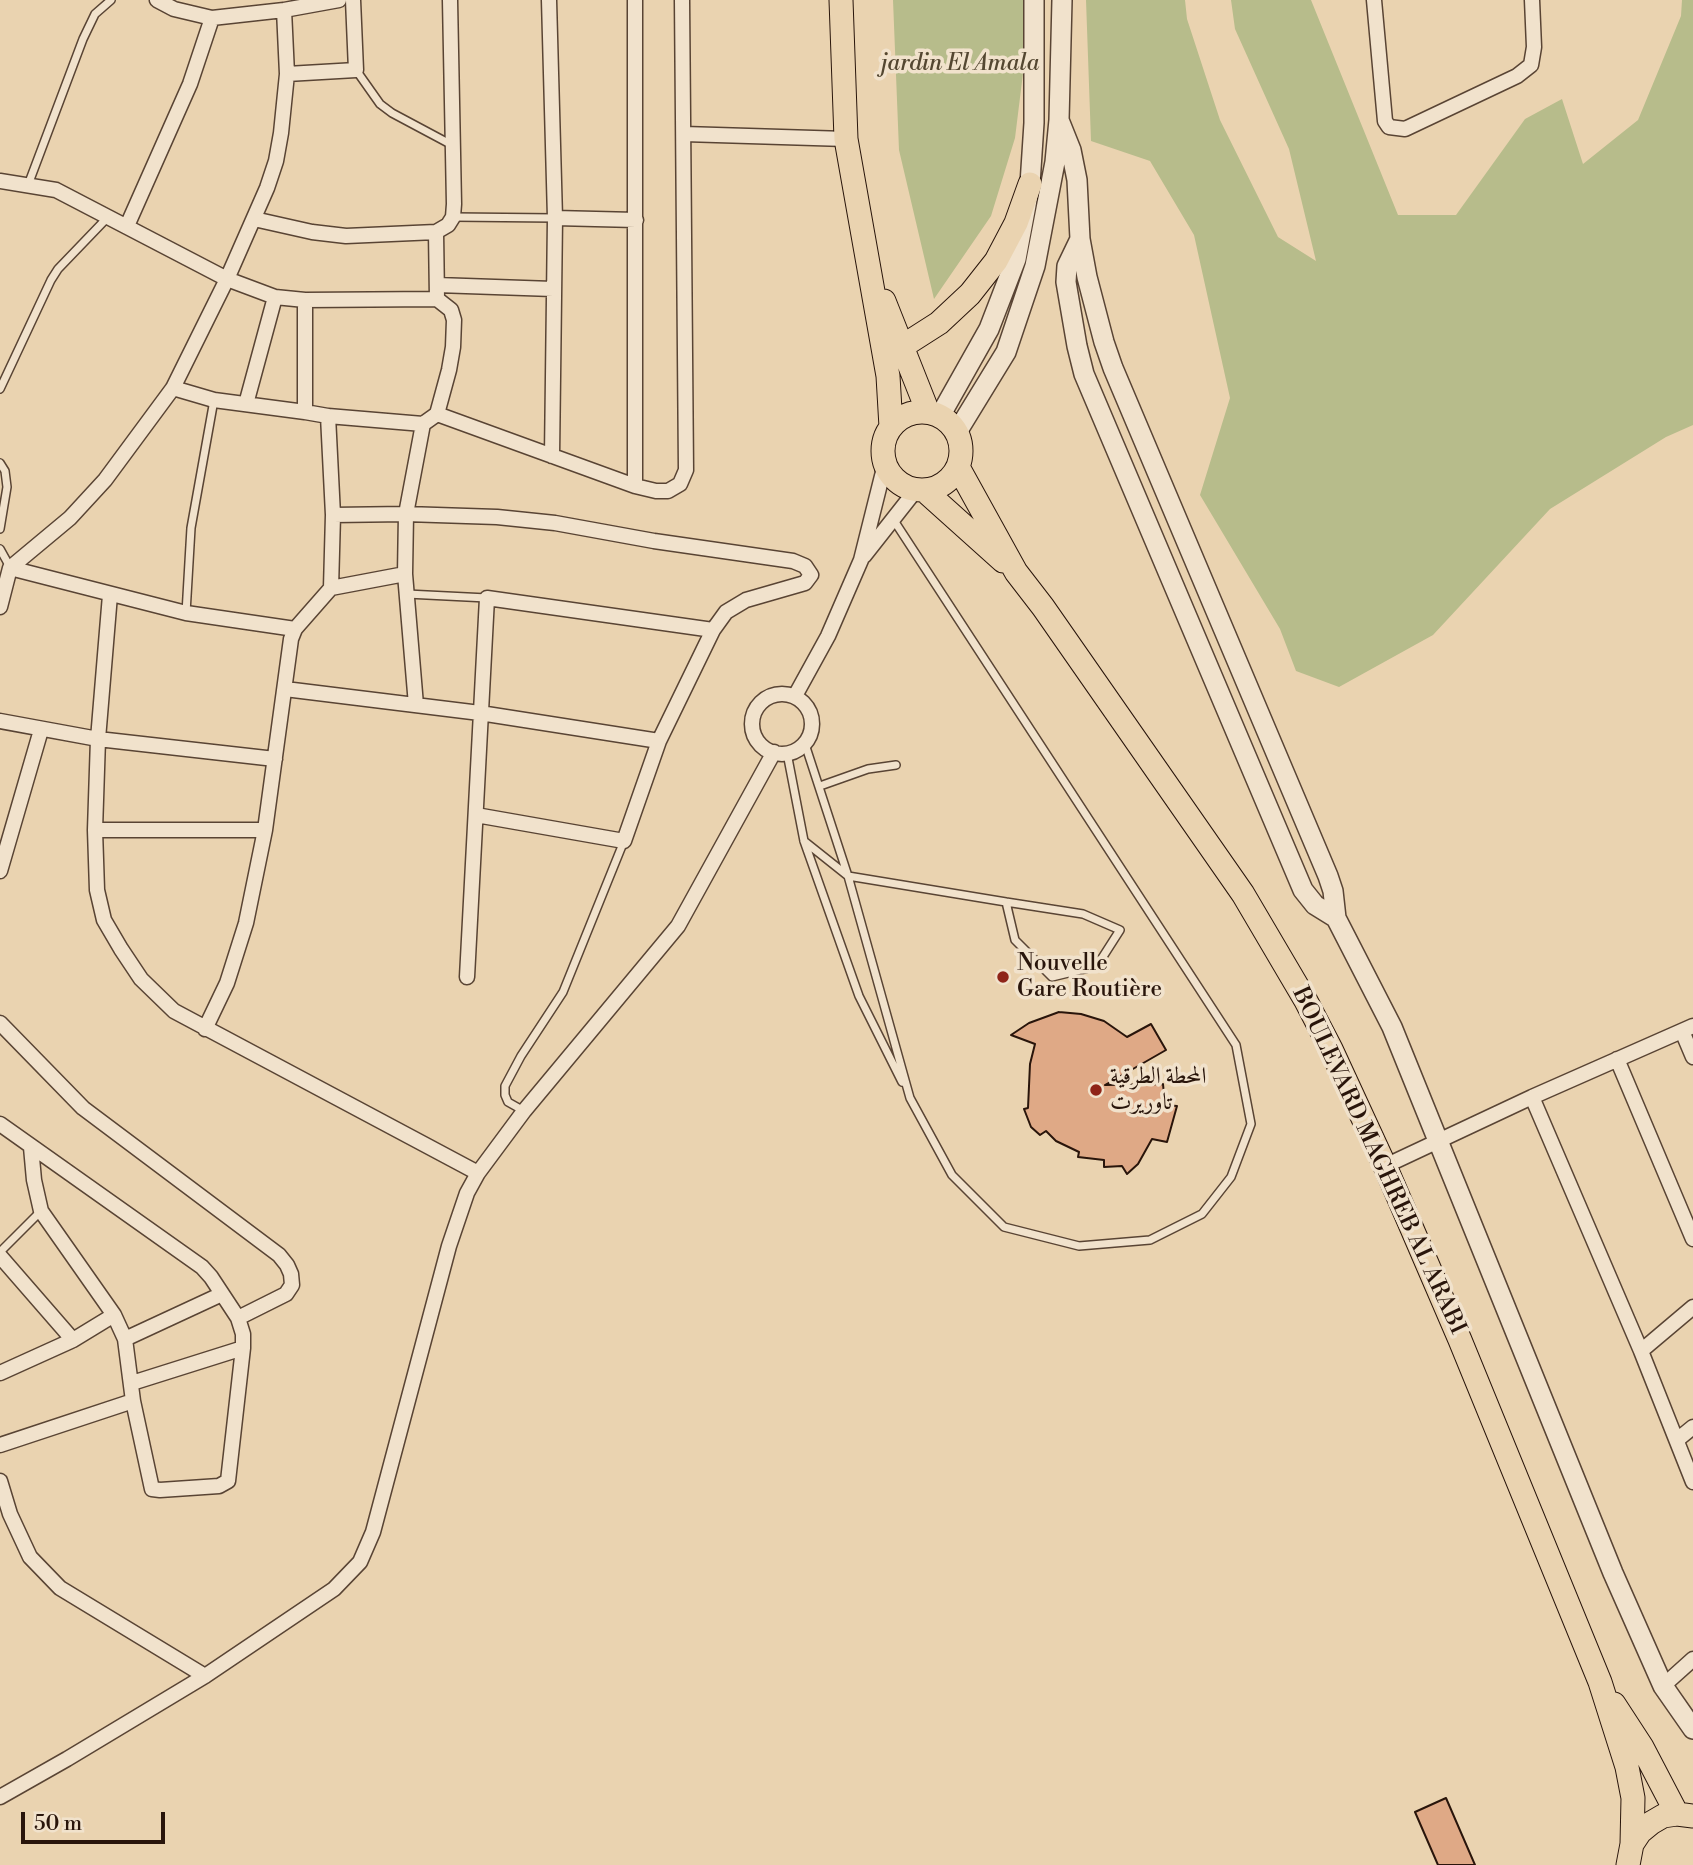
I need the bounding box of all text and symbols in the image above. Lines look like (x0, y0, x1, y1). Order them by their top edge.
park label: jardin El Amala (881, 50, 1039, 78)
place label: Nouvelle Gare Routière (1017, 950, 1162, 1004)
marker: Nouvelle Gare Routière (995, 969, 1011, 985)
street label: BOULEVARD MAGHREB AL ARABI (1285, 983, 1471, 1339)
place label: المحطة الطرقية تاوريرت (1110, 1063, 1206, 1117)
marker: المحطة الطرقية تاوريرت (1088, 1082, 1104, 1098)
scale bar (24, 1798, 168, 1842)
text: 50 m (34, 1811, 82, 1837)

